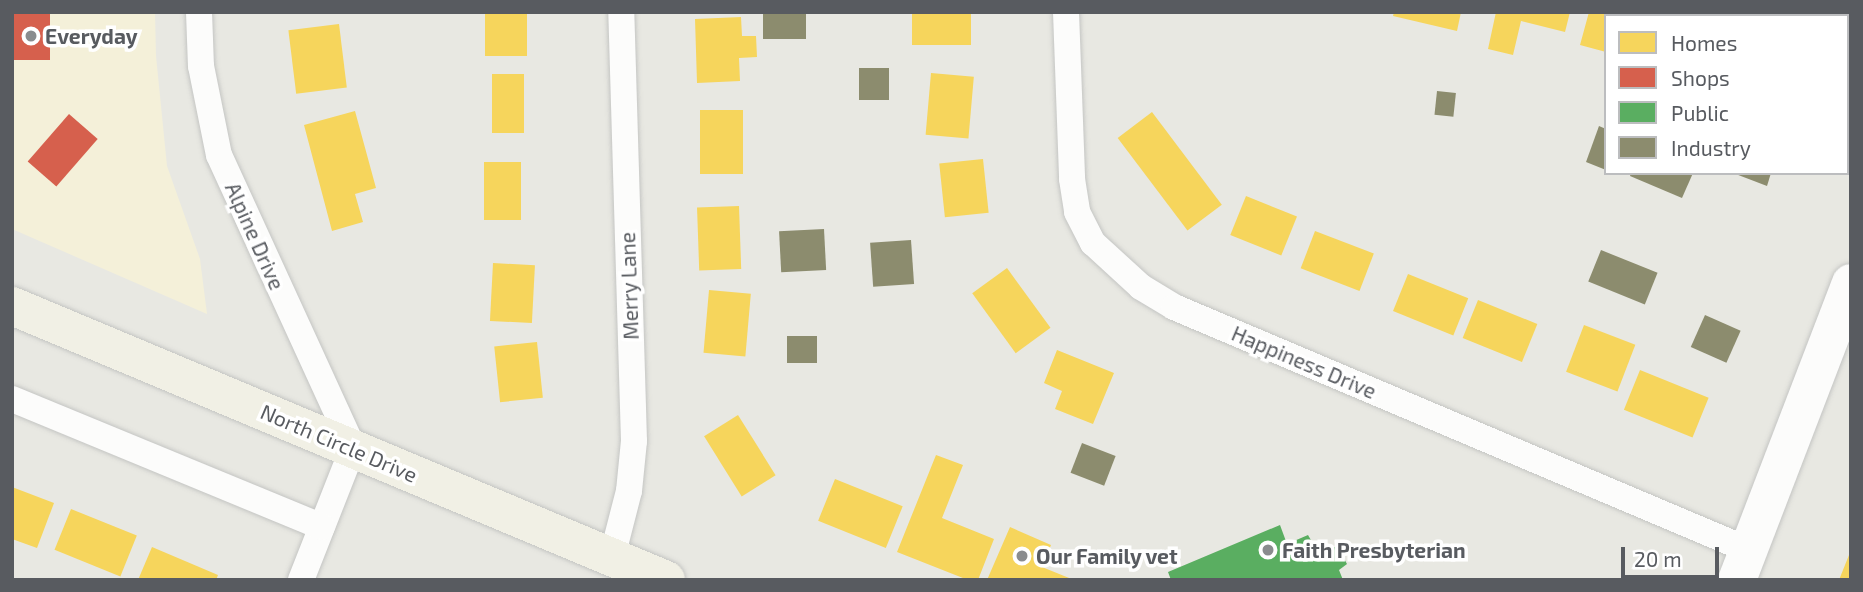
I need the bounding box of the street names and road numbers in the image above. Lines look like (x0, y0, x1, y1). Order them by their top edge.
street label: Alpine Drive (220, 178, 290, 294)
street label: Merry Lane (615, 232, 643, 340)
street label: Happiness Drive (1228, 320, 1380, 404)
street label: North Circle Drive (257, 399, 421, 487)

